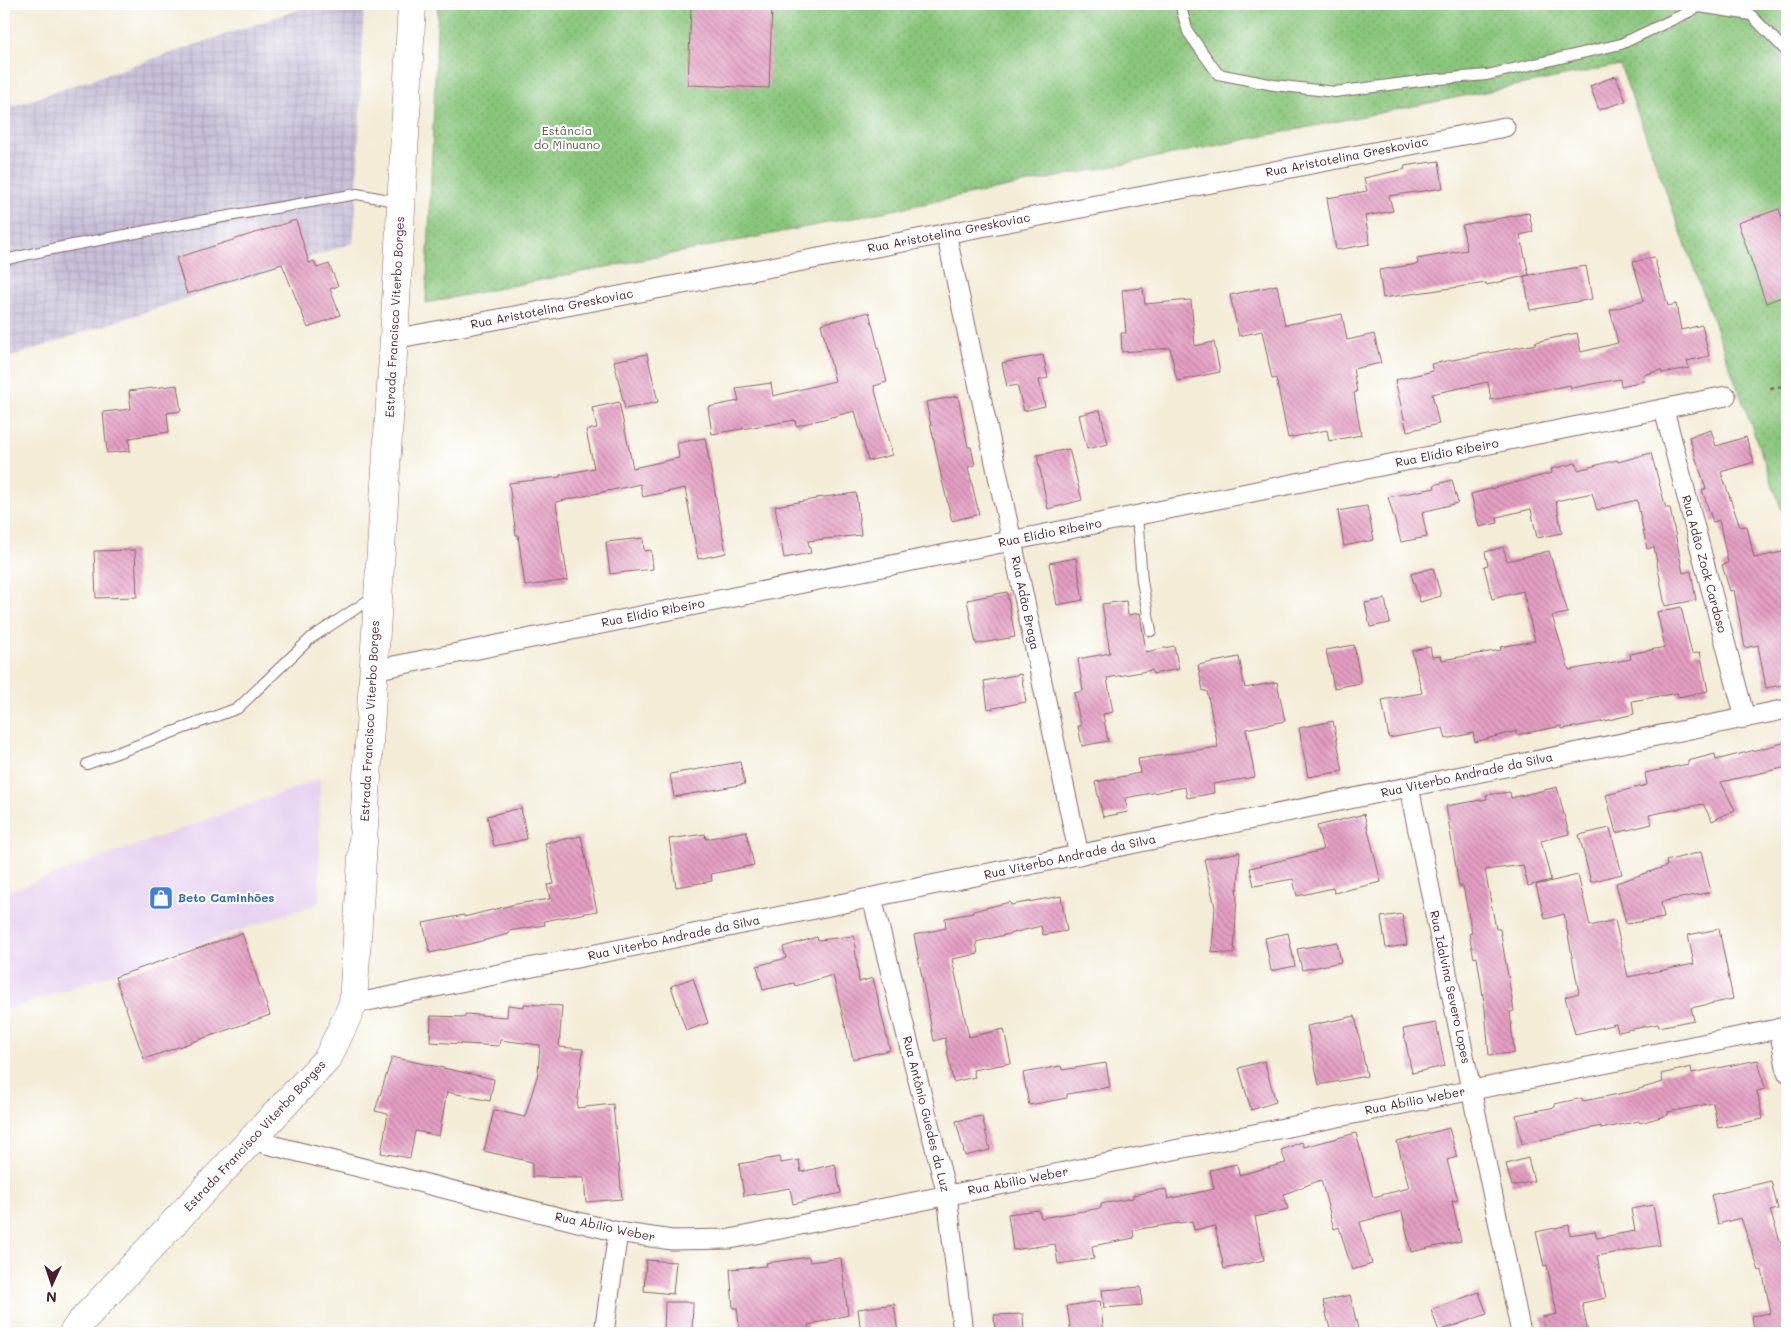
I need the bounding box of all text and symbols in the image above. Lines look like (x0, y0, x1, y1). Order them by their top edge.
park label: Estância do Minuano (534, 122, 600, 152)
street label: Rua Aristotelina Greskoviac (1264, 132, 1430, 180)
street label: Rua Aristotelina Greskoviac (866, 208, 1032, 256)
street label: Estrada Francisco Viterbo Borges (381, 216, 407, 418)
street label: Rua Aristotelina Greskoviac (469, 284, 635, 332)
street label: Rua Elídio Ribeiro (1394, 434, 1500, 470)
street label: Rua Adão Zock Cardoso (1679, 493, 1731, 634)
street label: Rua Elídio Ribeiro (997, 514, 1103, 550)
street label: Rua Adão Braga (1008, 555, 1044, 651)
street label: Rua Elídio Ribeiro (600, 594, 706, 630)
street label: Estrada Francisco Viterbo Borges (356, 620, 382, 822)
street label: Rua Viterbo Andrade da Silva (1379, 748, 1554, 800)
street label: Rua Viterbo Andrade da Silva (982, 830, 1157, 882)
shop icon: Beto Caminhões (148, 885, 174, 911)
place label: Beto Caminhões (178, 889, 274, 905)
street label: Rua Idalvina Severo Lopes (1427, 909, 1475, 1065)
street label: Rua Viterbo Andrade da Silva (586, 911, 761, 963)
street label: Rua Antônio Guedes da Luz (900, 1034, 954, 1194)
street label: Estrada Francisco Viterbo Borges (180, 1056, 329, 1214)
street label: Rua Abílio Weber (1363, 1082, 1466, 1118)
street label: Rua Abílio Weber (966, 1162, 1069, 1198)
street label: Rua Abílio Weber (554, 1208, 657, 1244)
north arrow (28, 1260, 78, 1310)
text: N (45, 1288, 57, 1307)

